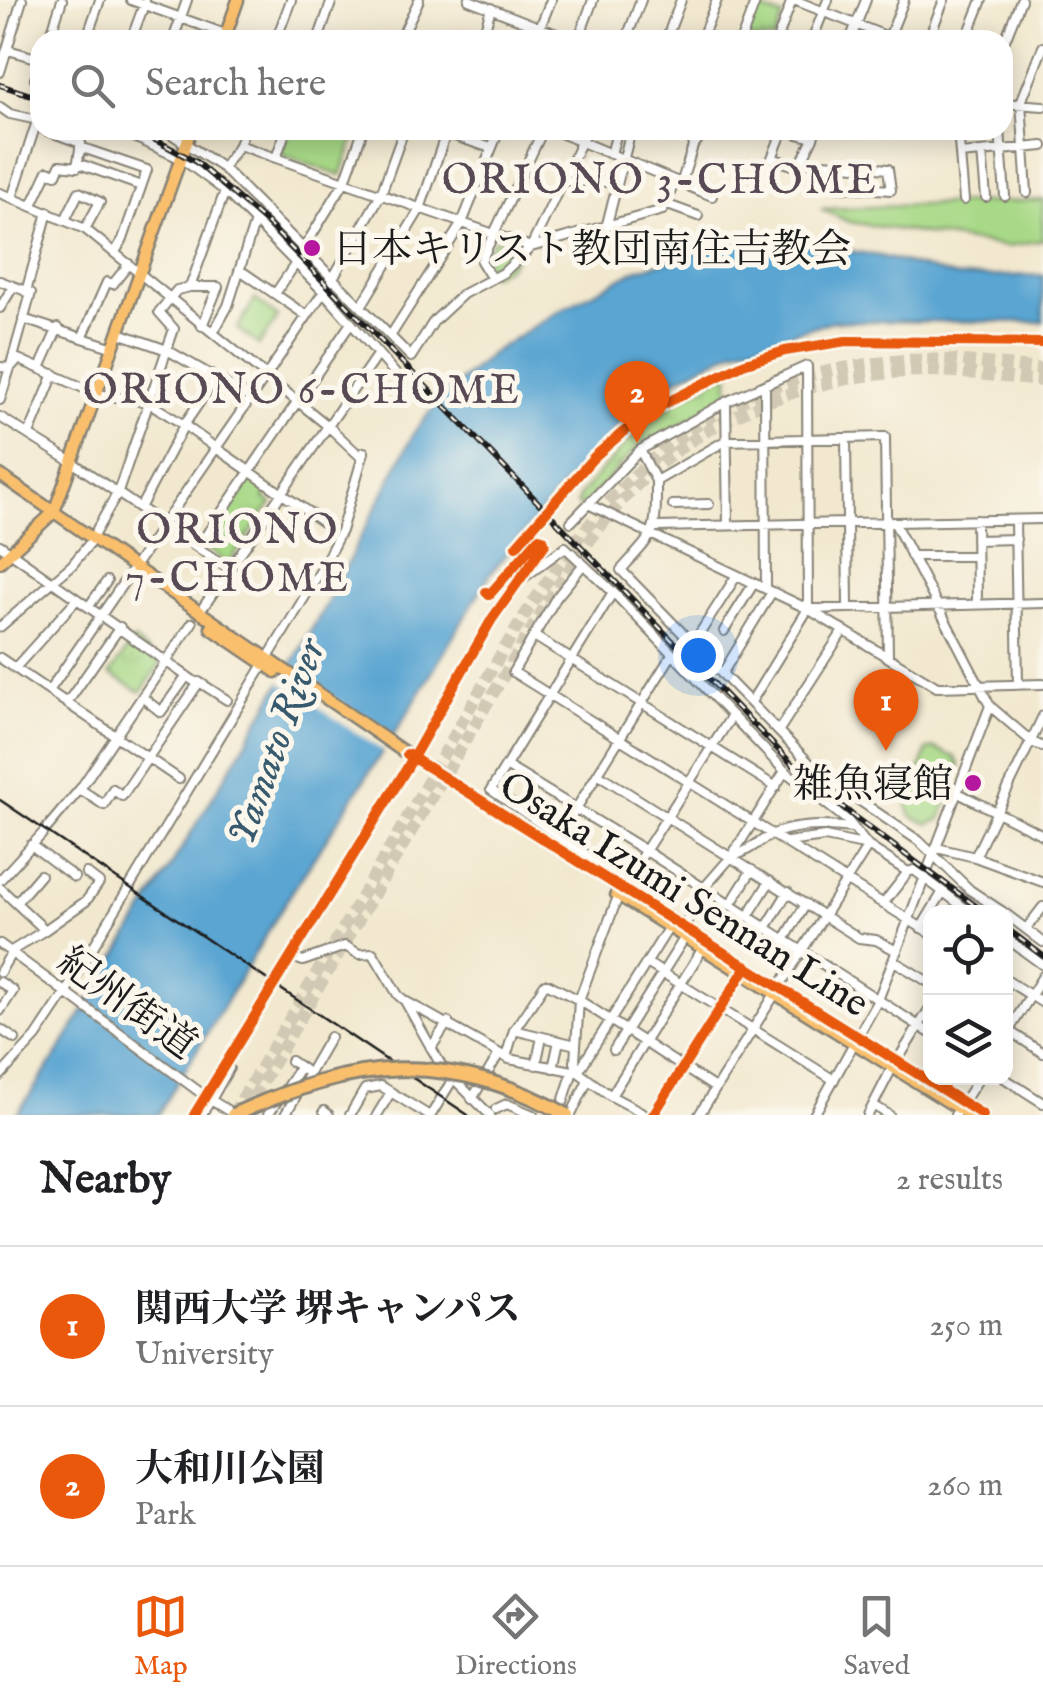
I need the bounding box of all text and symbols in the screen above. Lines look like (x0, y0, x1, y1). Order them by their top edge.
search box (30, 30, 1013, 140)
icon: search (65, 58, 120, 113)
text: Search here (145, 61, 326, 109)
district label: ORIONO 3-CHOME (442, 155, 878, 208)
place label: 日本キリスト教団南住吉教会 (332, 226, 851, 277)
marker: 日本キリスト教団南住吉教会 (301, 237, 323, 259)
pin: 2 (604, 360, 670, 443)
district label: ORIONO 6-CHOME (83, 365, 521, 418)
district label: ORIONO 7-CHOME (125, 505, 351, 606)
water label: Yamato River (216, 630, 340, 852)
your location (673, 630, 724, 681)
pin: 1 (854, 668, 918, 751)
street label: Osaka Izumi Sennan Line (489, 761, 877, 1031)
place label: 雑魚寝館 (793, 761, 953, 812)
marker: 雑魚寝館 (962, 772, 984, 794)
map controls (923, 905, 1013, 1085)
button: locate (923, 905, 1013, 995)
street label: 紀州街道 (46, 937, 206, 1072)
button: layers (923, 995, 1013, 1085)
text: Nearby (40, 1154, 171, 1207)
text: 2 results (896, 1160, 1003, 1201)
text: 関西大学 堺キャンパス (135, 1287, 521, 1335)
text: 1 (67, 1306, 78, 1347)
text: 250 m (929, 1306, 1003, 1347)
text: University (135, 1335, 274, 1376)
text: 大和川公園 (135, 1447, 325, 1495)
text: 2 (65, 1466, 80, 1507)
text: 260 m (927, 1466, 1003, 1507)
text: Park (135, 1495, 196, 1536)
tab: Map (133, 1589, 188, 1684)
tab: Directions (455, 1589, 577, 1684)
tab: Saved (843, 1589, 910, 1684)

